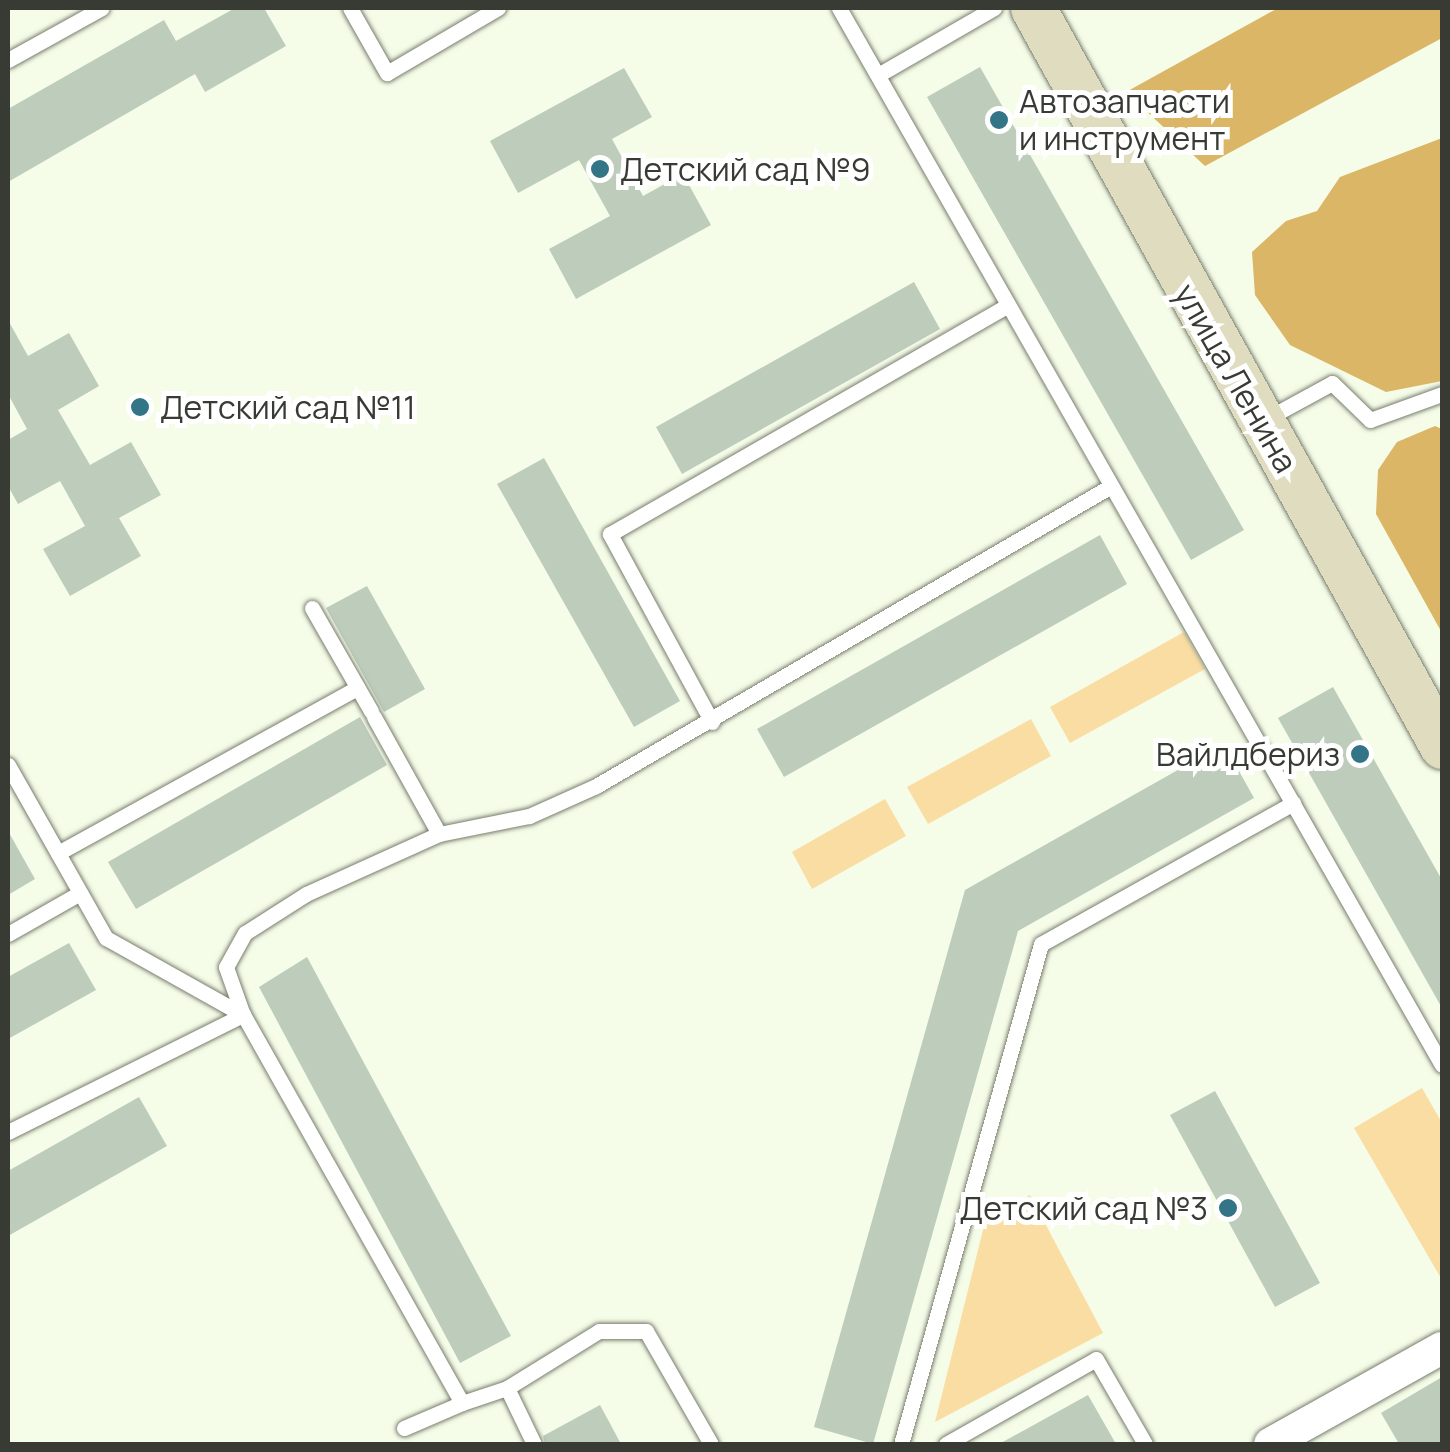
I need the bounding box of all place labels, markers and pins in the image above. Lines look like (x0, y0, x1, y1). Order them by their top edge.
place label: Автозапчасти и инструмент (1019, 83, 1230, 158)
marker: Автозапчасти и инструмент (988, 109, 1010, 131)
place label: Детский сад №9 (620, 150, 871, 188)
marker: Детский сад №9 (589, 158, 611, 180)
place label: Детский сад №11 (160, 388, 416, 426)
marker: Детский сад №11 (129, 396, 151, 418)
place label: Вайлдбериз (1156, 735, 1340, 773)
marker: Вайлдбериз (1349, 743, 1371, 765)
place label: Детский сад №3 (960, 1189, 1208, 1227)
marker: Детский сад №3 (1217, 1197, 1239, 1219)

